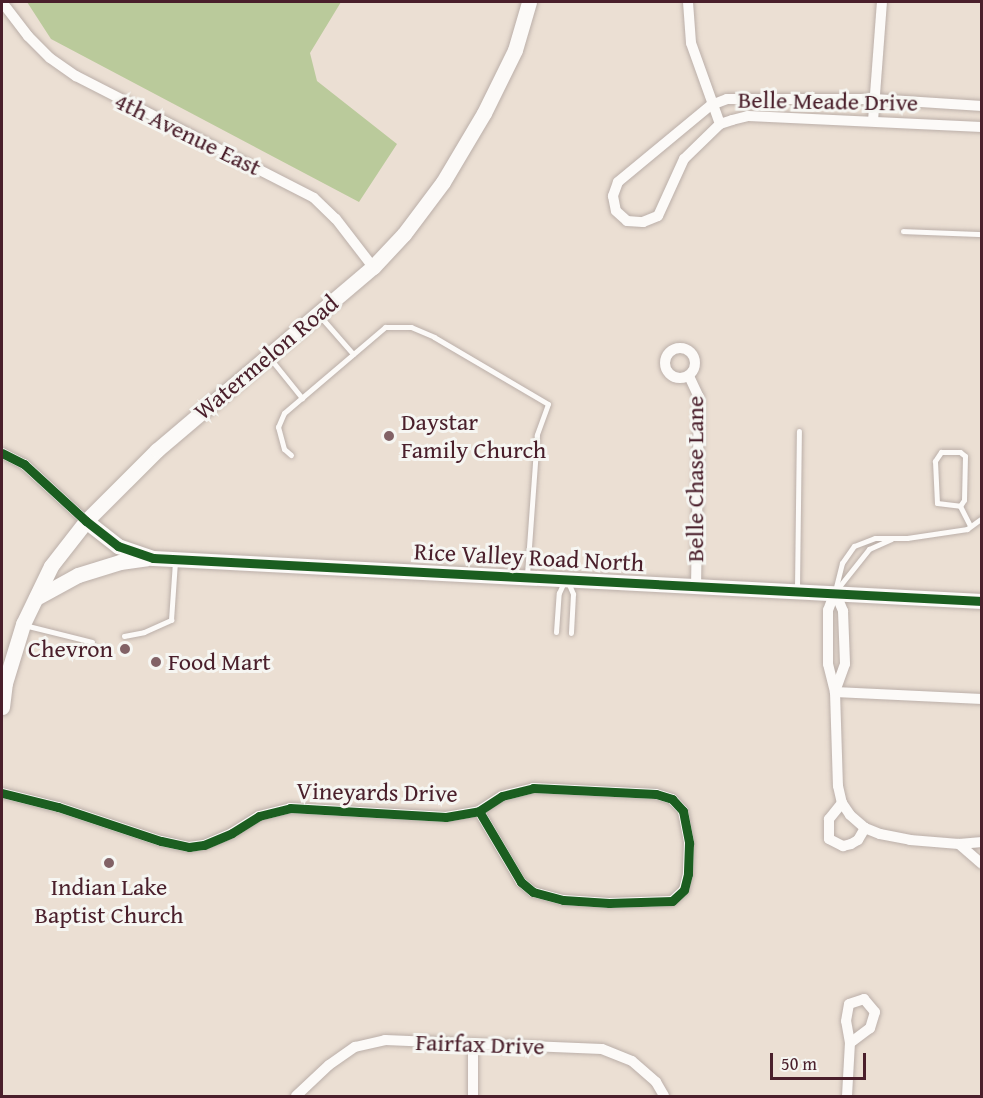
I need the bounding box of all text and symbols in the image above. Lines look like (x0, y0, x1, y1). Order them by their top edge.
street label: Belle Meade Drive (738, 85, 918, 117)
street label: 4th Avenue East (110, 86, 266, 182)
street label: Watermelon Road (188, 288, 344, 426)
street label: Belle Chase Lane (681, 396, 709, 562)
place label: Daystar Family Church (401, 408, 546, 464)
marker: Daystar Family Church (382, 429, 396, 443)
street label: Rice Valley Road North (413, 537, 645, 577)
place label: Chevron (28, 635, 113, 663)
marker: Chevron (118, 642, 132, 656)
place label: Food Mart (168, 648, 271, 676)
marker: Food Mart (149, 655, 163, 669)
street label: Vineyards Drive (296, 776, 458, 808)
marker: Indian Lake Baptist Church (102, 856, 116, 870)
place label: Indian Lake Baptist Church (34, 873, 184, 929)
street label: Fairfax Drive (415, 1027, 545, 1061)
scale bar (773, 1041, 869, 1079)
text: 50 m (781, 1050, 817, 1077)

